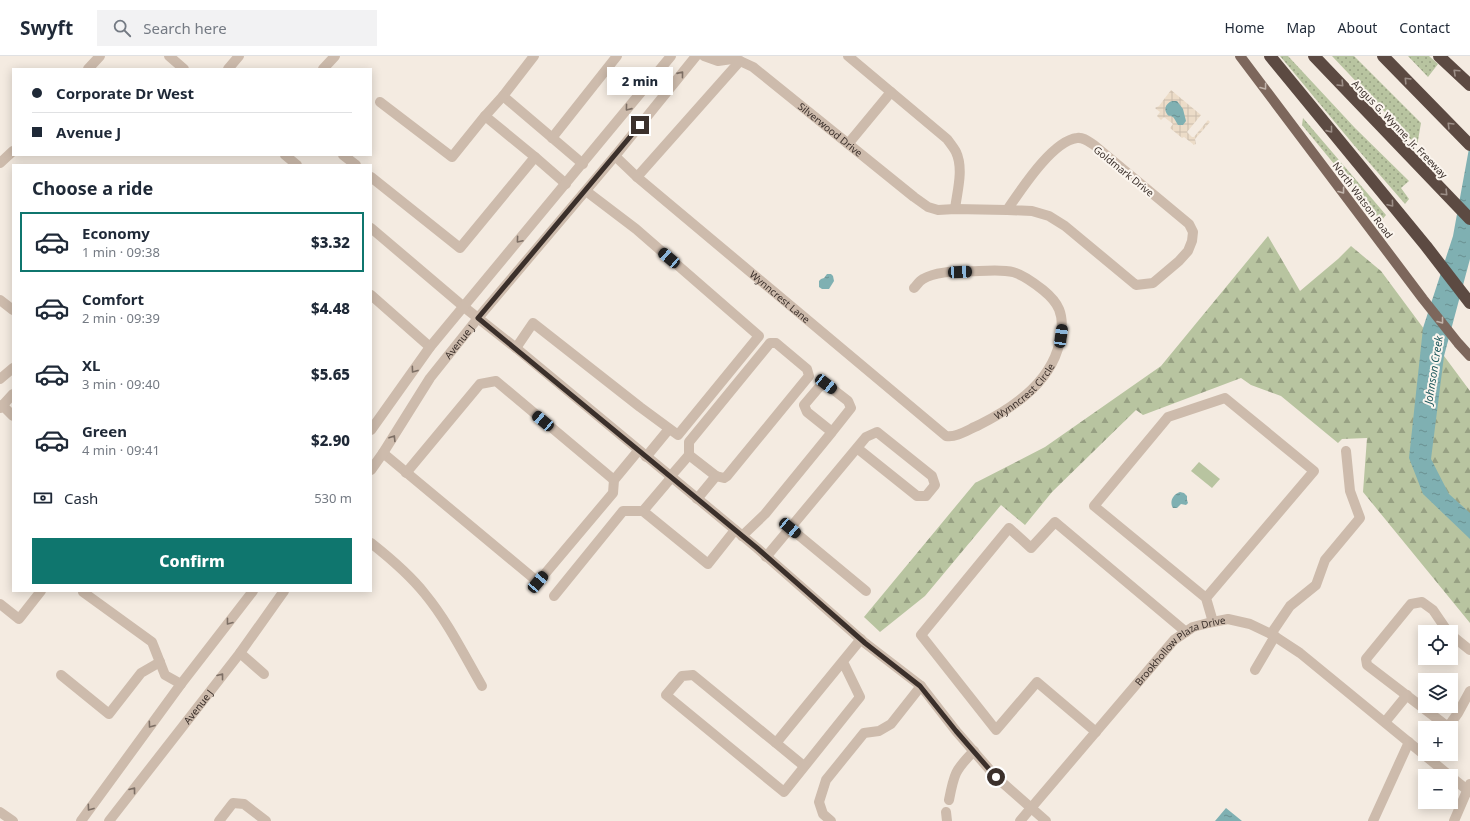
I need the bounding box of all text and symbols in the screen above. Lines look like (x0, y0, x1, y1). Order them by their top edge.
search box (97, 10, 377, 46)
text: Swyft (20, 15, 73, 41)
icon: search (111, 17, 133, 39)
text: Search here (143, 18, 227, 38)
text: Home (1225, 18, 1264, 37)
text: Map (1286, 18, 1316, 37)
text: About (1338, 18, 1377, 37)
text: Contact (1399, 18, 1450, 37)
callout: 2 min (607, 67, 673, 95)
one-way arrow (1453, 69, 1461, 77)
text: 2 min (622, 72, 658, 90)
one-way arrow (677, 72, 684, 79)
street label: Angus G. Wynne, Jr. Freeway (1349, 77, 1451, 182)
one-way arrow (1404, 77, 1412, 85)
one-way arrow (1336, 79, 1343, 87)
text: Corporate Dr West (56, 83, 194, 103)
one-way arrow (1259, 83, 1267, 90)
street label: Silverwood Drive (795, 99, 866, 160)
one-way arrow (626, 103, 633, 110)
route end (631, 116, 649, 134)
text: Avenue J (56, 122, 121, 142)
one-way arrow (1447, 122, 1455, 130)
one-way arrow (1325, 125, 1332, 132)
street label: Goldmark Drive (1091, 142, 1157, 200)
street label: North Watson Road (1330, 159, 1396, 241)
text: Choose a ride (32, 176, 153, 200)
one-way arrow (1337, 187, 1344, 194)
one-way arrow (1440, 188, 1448, 196)
one-way arrow (1386, 199, 1393, 207)
text: Economy (82, 223, 150, 243)
icon: car (34, 224, 70, 260)
text: $3.32 (311, 232, 350, 252)
one-way arrow (517, 236, 524, 243)
text: 1 min · 09:38 (82, 243, 160, 261)
car (656, 246, 682, 270)
car (948, 265, 972, 279)
street label: Wynncrest Lane (747, 267, 813, 327)
text: Comfort (82, 289, 144, 309)
icon: car (34, 290, 70, 326)
text: $4.48 (311, 298, 350, 318)
text: 2 min · 09:39 (82, 309, 160, 327)
one-way arrow (1436, 317, 1443, 324)
street label: Avenue J (441, 321, 477, 362)
car (1053, 323, 1069, 349)
water label: Johnson Creek (1420, 334, 1446, 407)
text: XL (82, 355, 100, 375)
icon: car (34, 356, 70, 392)
street label: Wynncrest Circle (991, 360, 1058, 423)
text: $5.65 (311, 364, 350, 384)
one-way arrow (412, 366, 419, 373)
car (813, 372, 839, 396)
text: 3 min · 09:40 (82, 375, 160, 393)
car (530, 409, 556, 433)
text: Green (82, 421, 127, 441)
icon: car (34, 422, 70, 458)
text: $2.90 (311, 430, 350, 450)
one-way arrow (388, 435, 396, 442)
text: 4 min · 09:41 (82, 441, 160, 459)
icon: cash (32, 487, 54, 509)
text: Cash (64, 488, 98, 508)
text: 530 m (314, 489, 352, 507)
car (777, 516, 803, 540)
button: Confirm (32, 538, 352, 584)
car (526, 569, 550, 595)
street label: Brookhollow Plaza Drive (1131, 613, 1227, 688)
one-way arrow (227, 617, 234, 624)
map controls (1418, 625, 1458, 809)
button: locate (1418, 625, 1458, 665)
button: layers (1418, 673, 1458, 713)
one-way arrow (217, 674, 224, 681)
street label: Avenue J (180, 686, 216, 727)
one-way arrow (149, 721, 156, 728)
button: + (1418, 721, 1458, 761)
route start (987, 768, 1005, 786)
button: − (1418, 769, 1458, 809)
one-way arrow (129, 788, 136, 795)
one-way arrow (88, 804, 95, 811)

